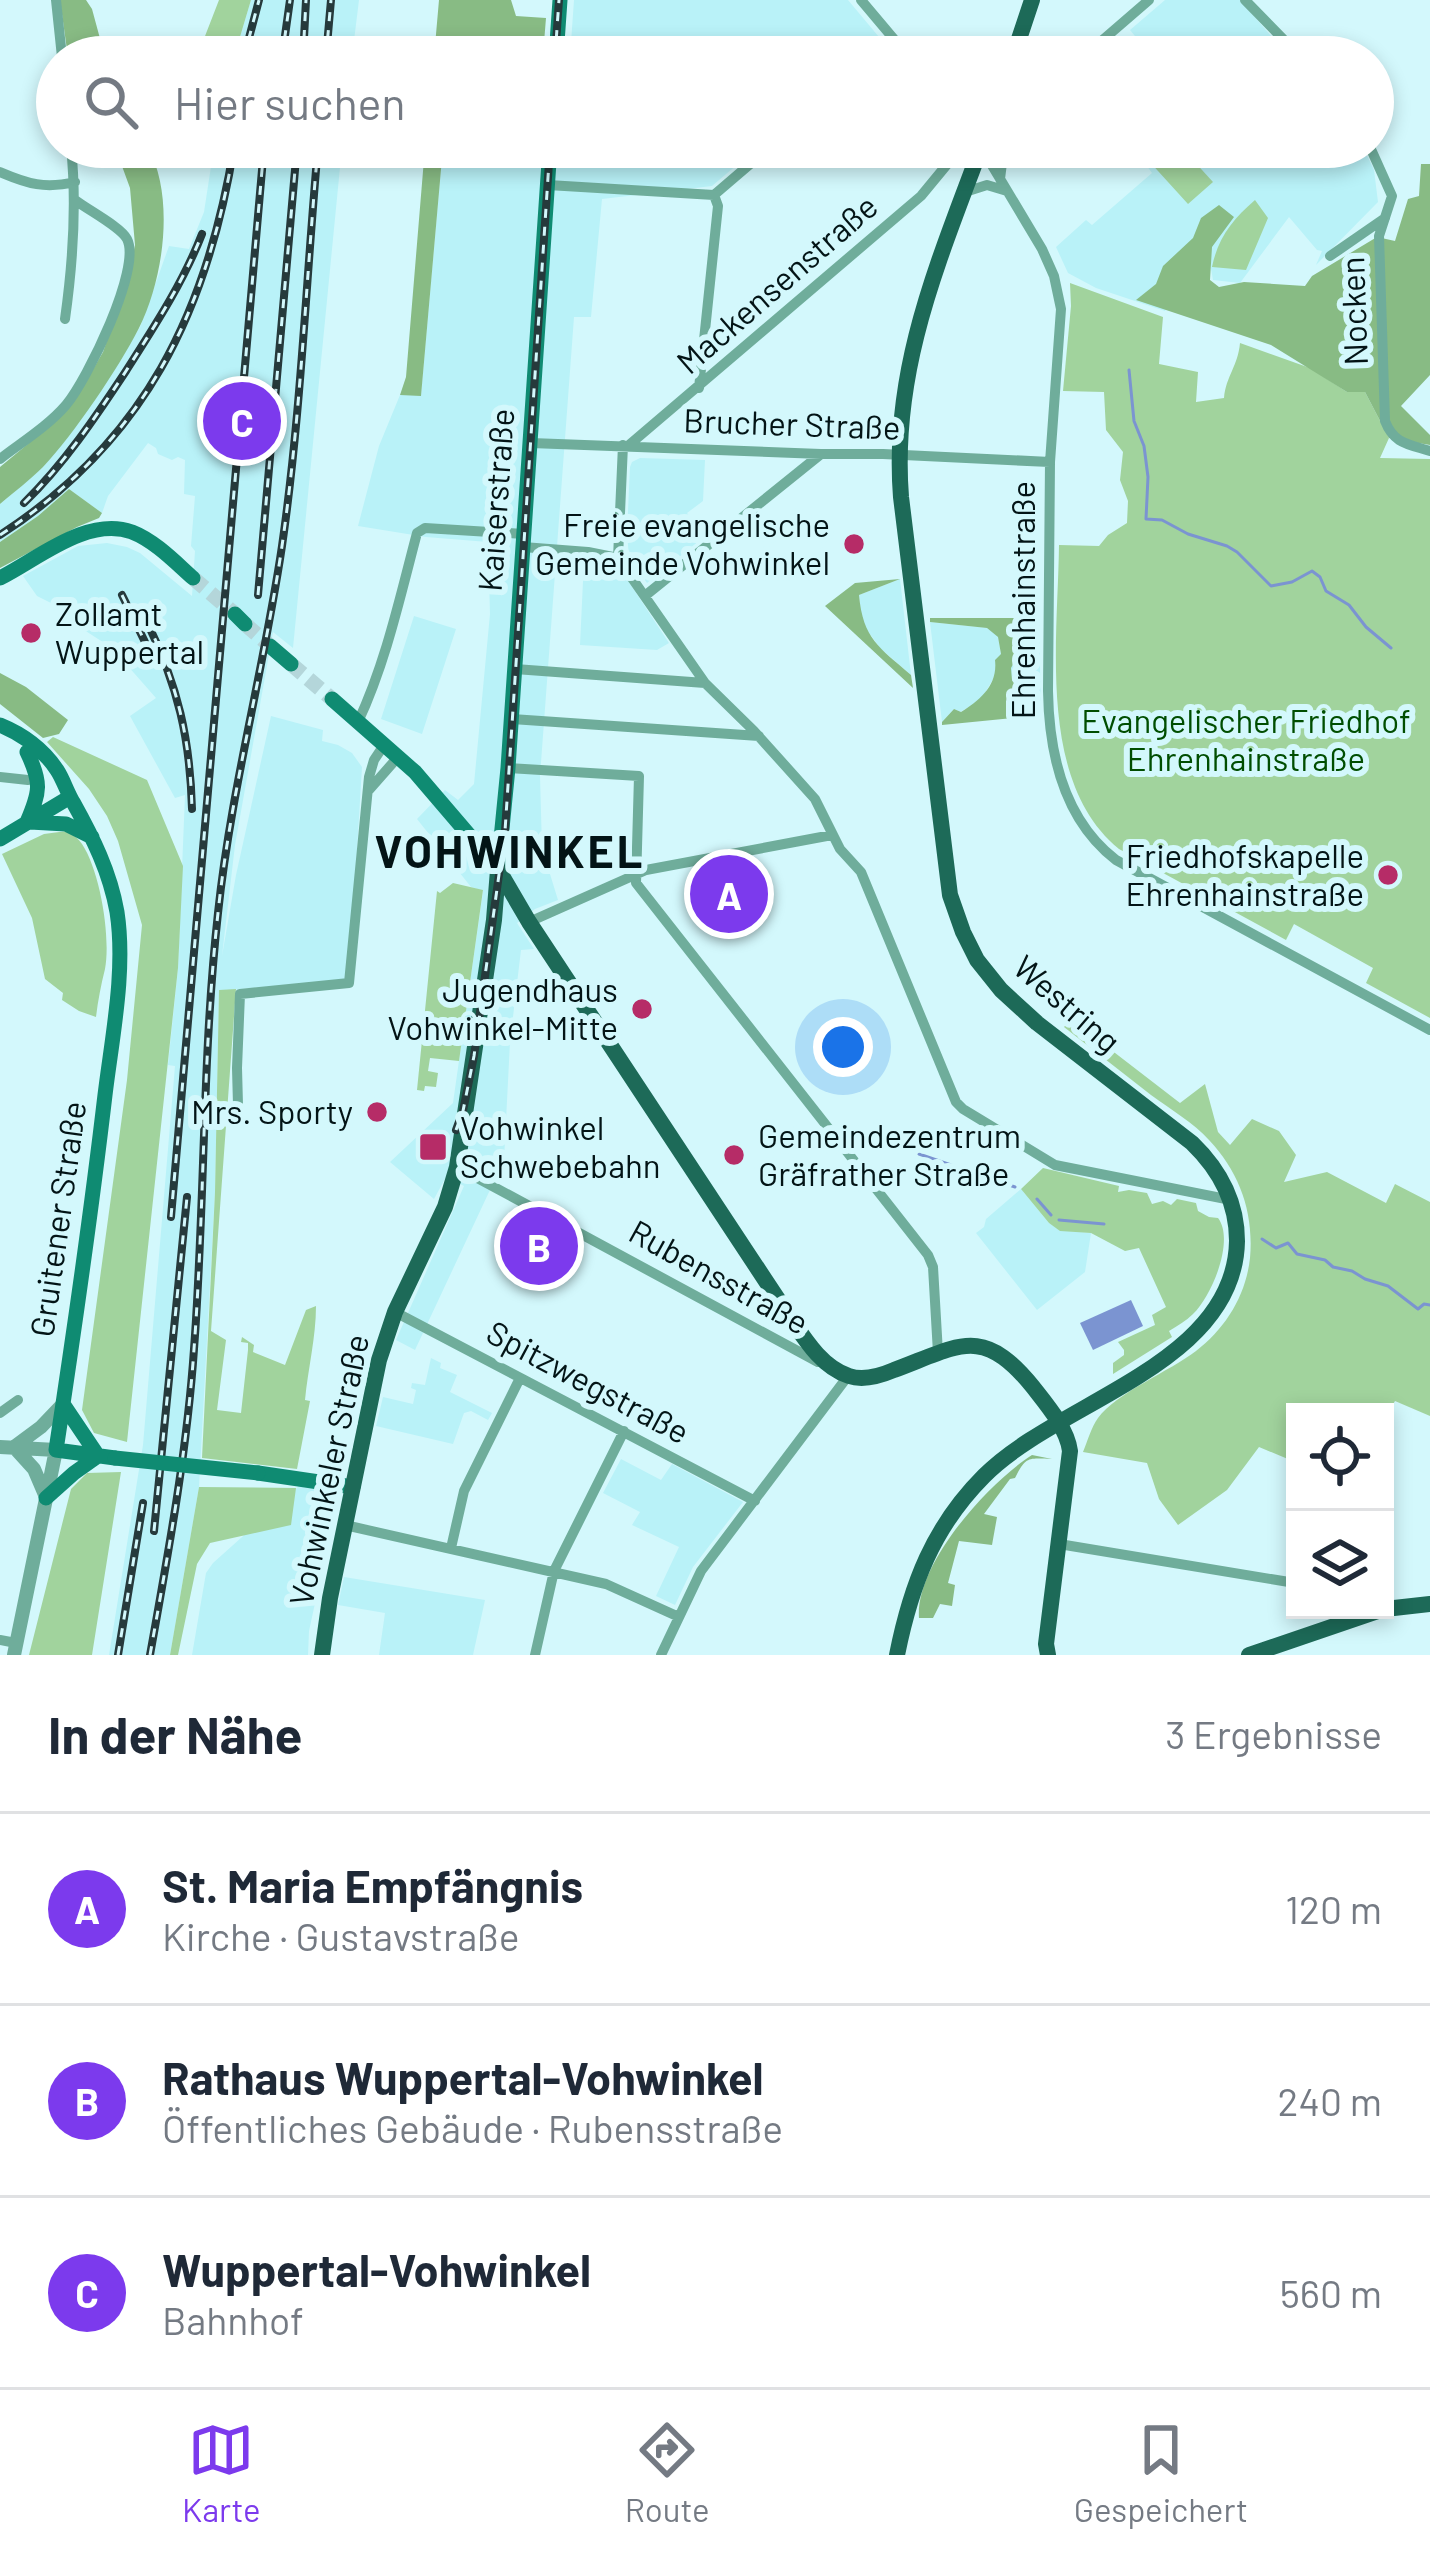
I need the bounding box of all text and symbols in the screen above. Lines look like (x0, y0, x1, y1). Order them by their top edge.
search box (36, 36, 1394, 168)
icon: search (78, 69, 144, 135)
text: Hier suchen (174, 75, 406, 129)
street label: Mackensenstraße (668, 185, 885, 381)
street label: Nocken (1331, 256, 1375, 366)
pin: C (203, 376, 281, 466)
street label: Brucher Straße (683, 399, 901, 447)
street label: Kaiserstraße (469, 407, 521, 593)
street label: Ehrenhainstraße (1002, 481, 1042, 719)
place label: Freie evangelische Gemeinde Vohwinkel (535, 504, 830, 582)
marker: Freie evangelische Gemeinde Vohwinkel (841, 531, 867, 557)
place label: Zollamt Wuppertal (55, 593, 204, 671)
marker: Zollamt Wuppertal (18, 620, 44, 646)
park label: Evangelischer Friedhof Ehrenhainstraße (1081, 700, 1411, 778)
district label: VOHWINKEL (374, 823, 646, 877)
place label: Friedhofskapelle Ehrenhainstraße (1126, 835, 1364, 913)
pin: A (690, 849, 768, 939)
marker: Friedhofskapelle Ehrenhainstraße (1375, 862, 1401, 888)
street label: Westring (1006, 946, 1129, 1060)
place label: Jugendhaus Vohwinkel-Mitte (388, 969, 618, 1047)
marker: Jugendhaus Vohwinkel-Mitte (629, 996, 655, 1022)
your location (813, 1017, 873, 1077)
place label: Mrs. Sporty (191, 1091, 353, 1131)
street label: Gruitener Straße (21, 1099, 93, 1339)
marker: Mrs. Sporty (364, 1099, 390, 1125)
place label: Vohwinkel Schwebebahn (460, 1107, 661, 1185)
place label: Gemeindezentrum Gräfrather Straße (758, 1115, 1021, 1193)
marker: Vohwinkel Schwebebahn (417, 1131, 449, 1163)
marker: Gemeindezentrum Gräfrather Straße (721, 1142, 747, 1168)
pin: B (500, 1201, 578, 1291)
street label: Rubensstraße (623, 1210, 816, 1342)
street label: Spitzwegstraße (480, 1311, 697, 1451)
street label: Vohwinkeler Straße (280, 1330, 376, 1609)
map controls (1286, 1403, 1394, 1619)
button: locate (1286, 1403, 1394, 1511)
button: layers (1286, 1511, 1394, 1619)
text: In der Nähe (48, 1703, 302, 1764)
text: 3 Ergebnisse (1165, 1710, 1382, 1757)
text: St. Maria Empfängnis (162, 1858, 583, 1912)
text: A (74, 1885, 100, 1932)
text: 120 m (1285, 1885, 1382, 1932)
text: Kirche · Gustavstraße (162, 1912, 520, 1959)
text: Rathaus Wuppertal-Vohwinkel (162, 2050, 764, 2104)
text: B (75, 2077, 99, 2124)
text: 240 m (1278, 2077, 1382, 2124)
text: Öffentliches Gebäude · Rubensstraße (162, 2104, 783, 2151)
text: Wuppertal-Vohwinkel (162, 2242, 591, 2296)
text: C (75, 2269, 99, 2316)
text: 560 m (1280, 2269, 1382, 2316)
text: Bahnhof (162, 2296, 304, 2343)
tab: Karte (182, 2417, 261, 2529)
tab: Route (625, 2417, 710, 2529)
tab: Gespeichert (1074, 2417, 1248, 2529)

